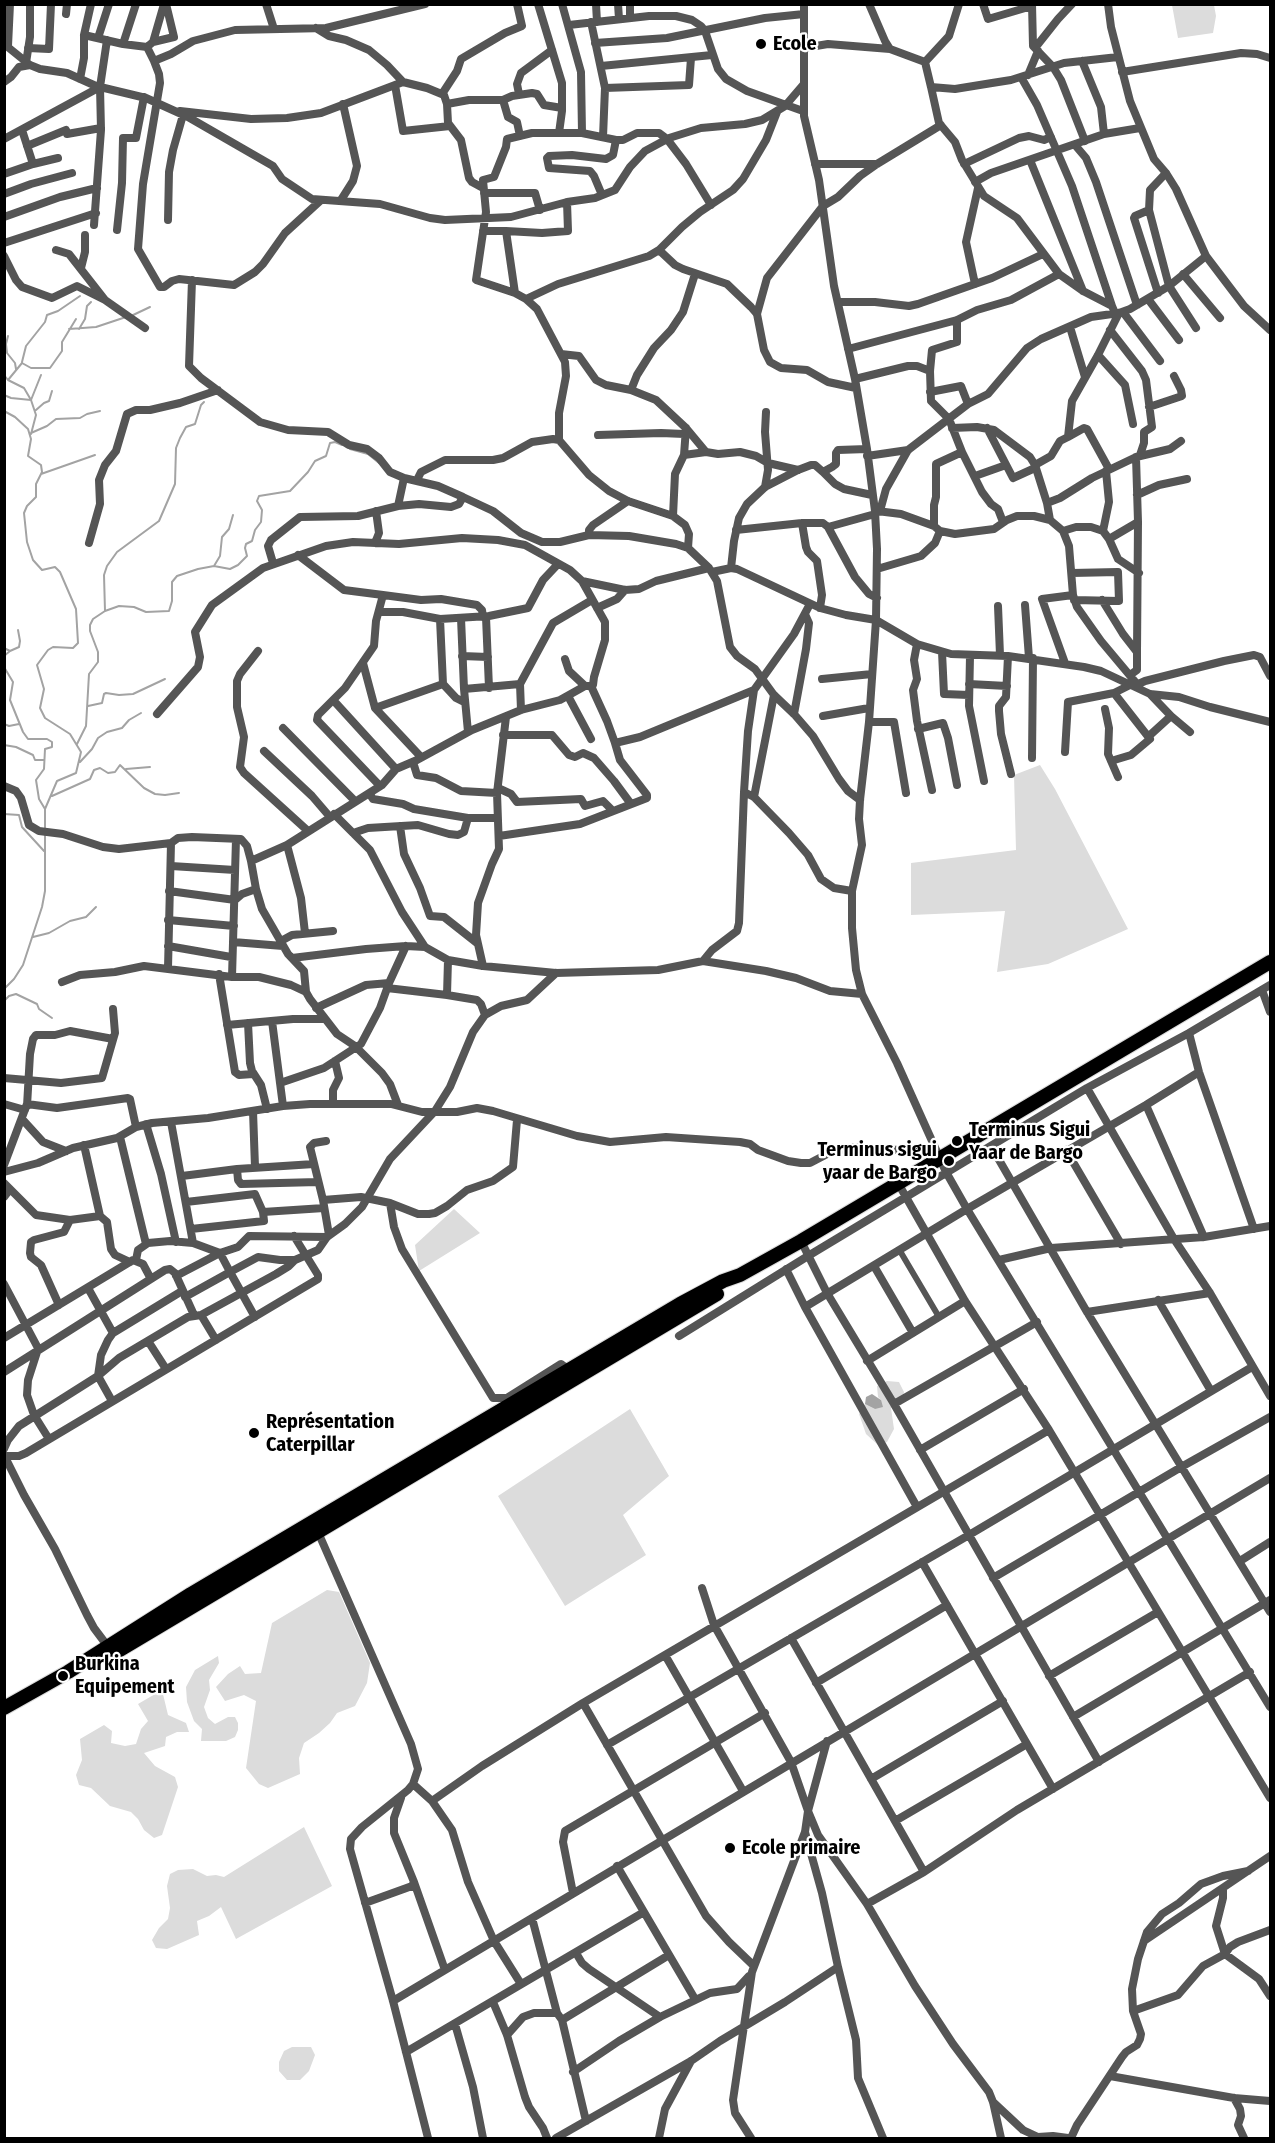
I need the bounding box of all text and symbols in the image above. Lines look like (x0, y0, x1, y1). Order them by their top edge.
place label: Ecole (773, 32, 817, 56)
marker: Ecole (754, 37, 768, 51)
place label: Terminus Sigui Yaar de Bargo (969, 1118, 1090, 1165)
marker: Terminus Sigui Yaar de Bargo (950, 1134, 964, 1148)
place label: Terminus sigui yaar de Bargo (817, 1138, 937, 1185)
marker: Terminus sigui yaar de Bargo (942, 1154, 956, 1168)
place label: Représentation Caterpillar (266, 1410, 394, 1457)
marker: Représentation Caterpillar (247, 1426, 261, 1440)
place label: Burkina Equipement (75, 1652, 174, 1699)
marker: Burkina Equipement (56, 1669, 70, 1683)
place label: Ecole primaire (742, 1836, 860, 1860)
marker: Ecole primaire (723, 1841, 737, 1855)

